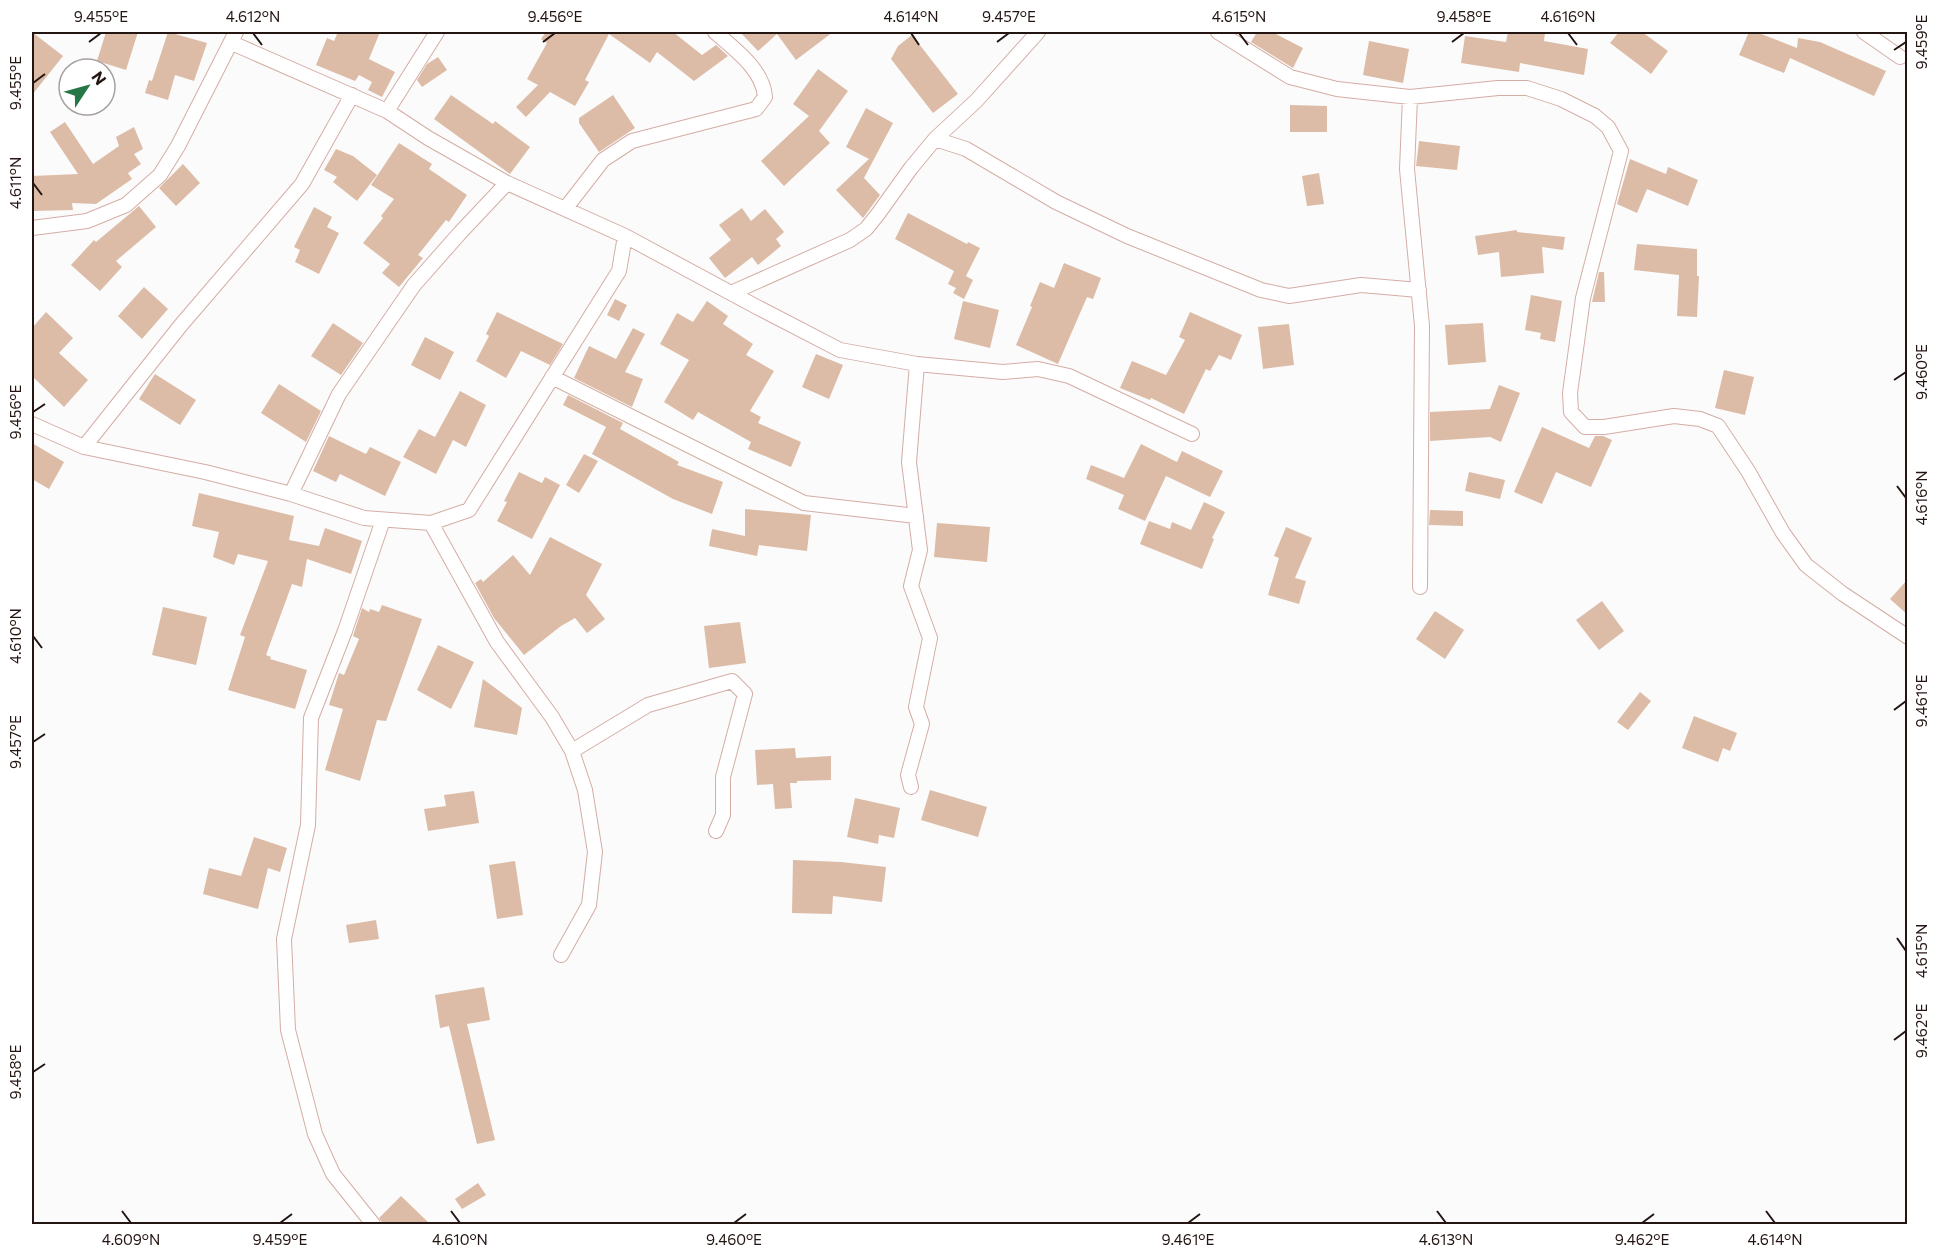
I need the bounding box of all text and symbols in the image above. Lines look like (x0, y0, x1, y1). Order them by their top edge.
text: 9.455°E (74, 7, 128, 25)
text: 4.612°N (226, 7, 280, 25)
text: 9.456°E (528, 7, 583, 25)
text: 4.614°N (883, 7, 939, 25)
text: 9.457°E (982, 7, 1036, 25)
text: 4.615°N (1212, 7, 1266, 25)
text: 9.458°E (1437, 7, 1492, 25)
text: 4.616°N (1540, 7, 1596, 25)
text: 9.459°E (1912, 14, 1930, 69)
text: 9.455°E (6, 56, 24, 110)
north arrow (57, 57, 117, 117)
text: N (88, 67, 111, 88)
text: 4.611°N (6, 157, 24, 209)
text: 9.460°E (1912, 344, 1930, 400)
text: 9.456°E (6, 384, 24, 439)
text: 4.616°N (1912, 470, 1930, 526)
text: 4.610°N (6, 608, 24, 664)
text: 9.461°E (1912, 675, 1930, 727)
text: 9.457°E (6, 715, 24, 769)
text: 4.615°N (1912, 924, 1930, 978)
text: 9.462°E (1912, 1004, 1930, 1058)
text: 9.458°E (6, 1044, 24, 1099)
text: 4.609°N (102, 1230, 160, 1248)
text: 9.459°E (253, 1230, 308, 1248)
text: 4.610°N (432, 1230, 488, 1248)
text: 9.460°E (706, 1230, 762, 1248)
text: 9.461°E (1162, 1230, 1214, 1248)
text: 4.613°N (1419, 1230, 1473, 1248)
text: 9.462°E (1615, 1230, 1669, 1248)
text: 4.614°N (1747, 1230, 1803, 1248)

